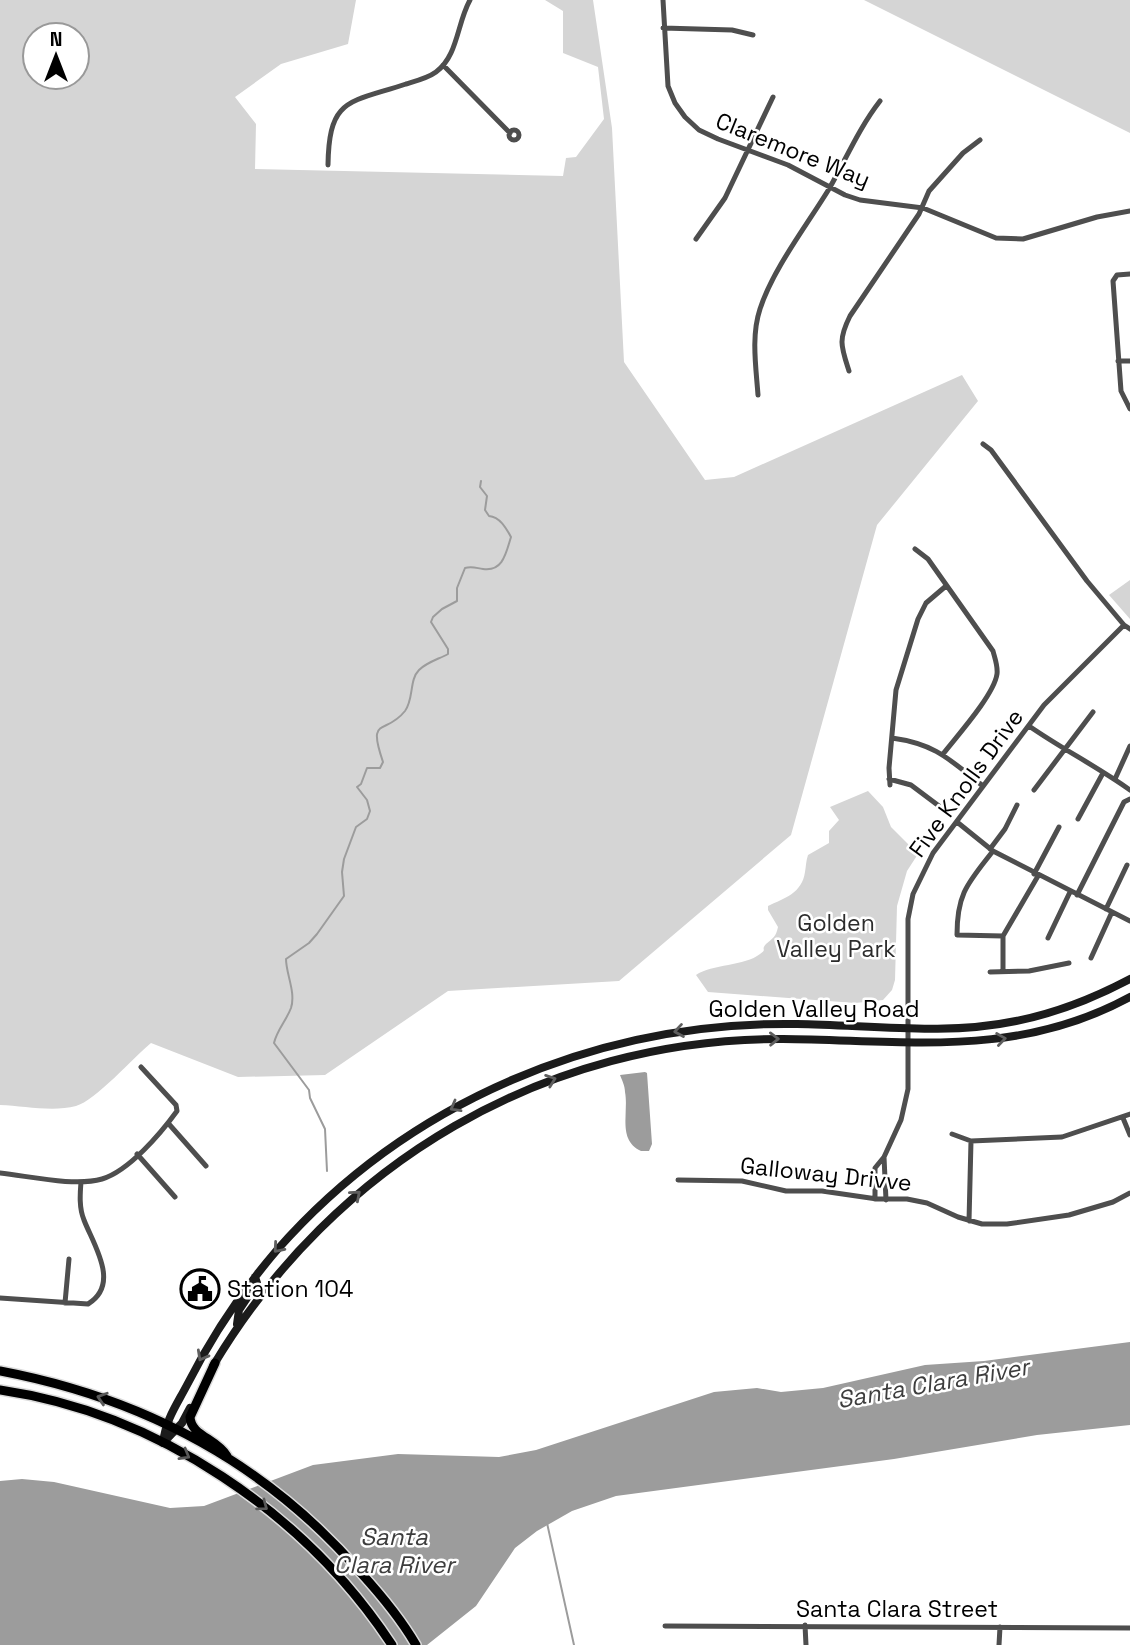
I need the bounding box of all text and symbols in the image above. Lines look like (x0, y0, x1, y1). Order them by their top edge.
north arrow (21, 21, 91, 91)
text: N (50, 27, 62, 52)
street label: Claremore Way (711, 105, 875, 195)
street label: Five Knolls Drive (902, 703, 1030, 863)
park label: Golden Valley Park (776, 908, 896, 964)
street label: Golden Valley Road (708, 994, 920, 1024)
one-way arrow (673, 1023, 685, 1038)
one-way arrow (769, 1031, 779, 1047)
one-way arrow (995, 1032, 1007, 1047)
one-way arrow (544, 1074, 557, 1088)
one-way arrow (450, 1099, 462, 1112)
street label: Galloway Drivve (739, 1150, 913, 1198)
one-way arrow (348, 1191, 361, 1203)
one-way arrow (274, 1240, 287, 1253)
public building icon: Station 104 (179, 1268, 221, 1310)
place label: Station 104 (227, 1274, 353, 1304)
one-way arrow (197, 1348, 210, 1361)
water label: Santa Clara River (835, 1350, 1034, 1415)
one-way arrow (96, 1391, 108, 1406)
one-way arrow (177, 1447, 190, 1460)
one-way arrow (255, 1498, 268, 1511)
water label: Santa Clara River (334, 1521, 457, 1580)
street label: Santa Clara Street (796, 1594, 998, 1624)

